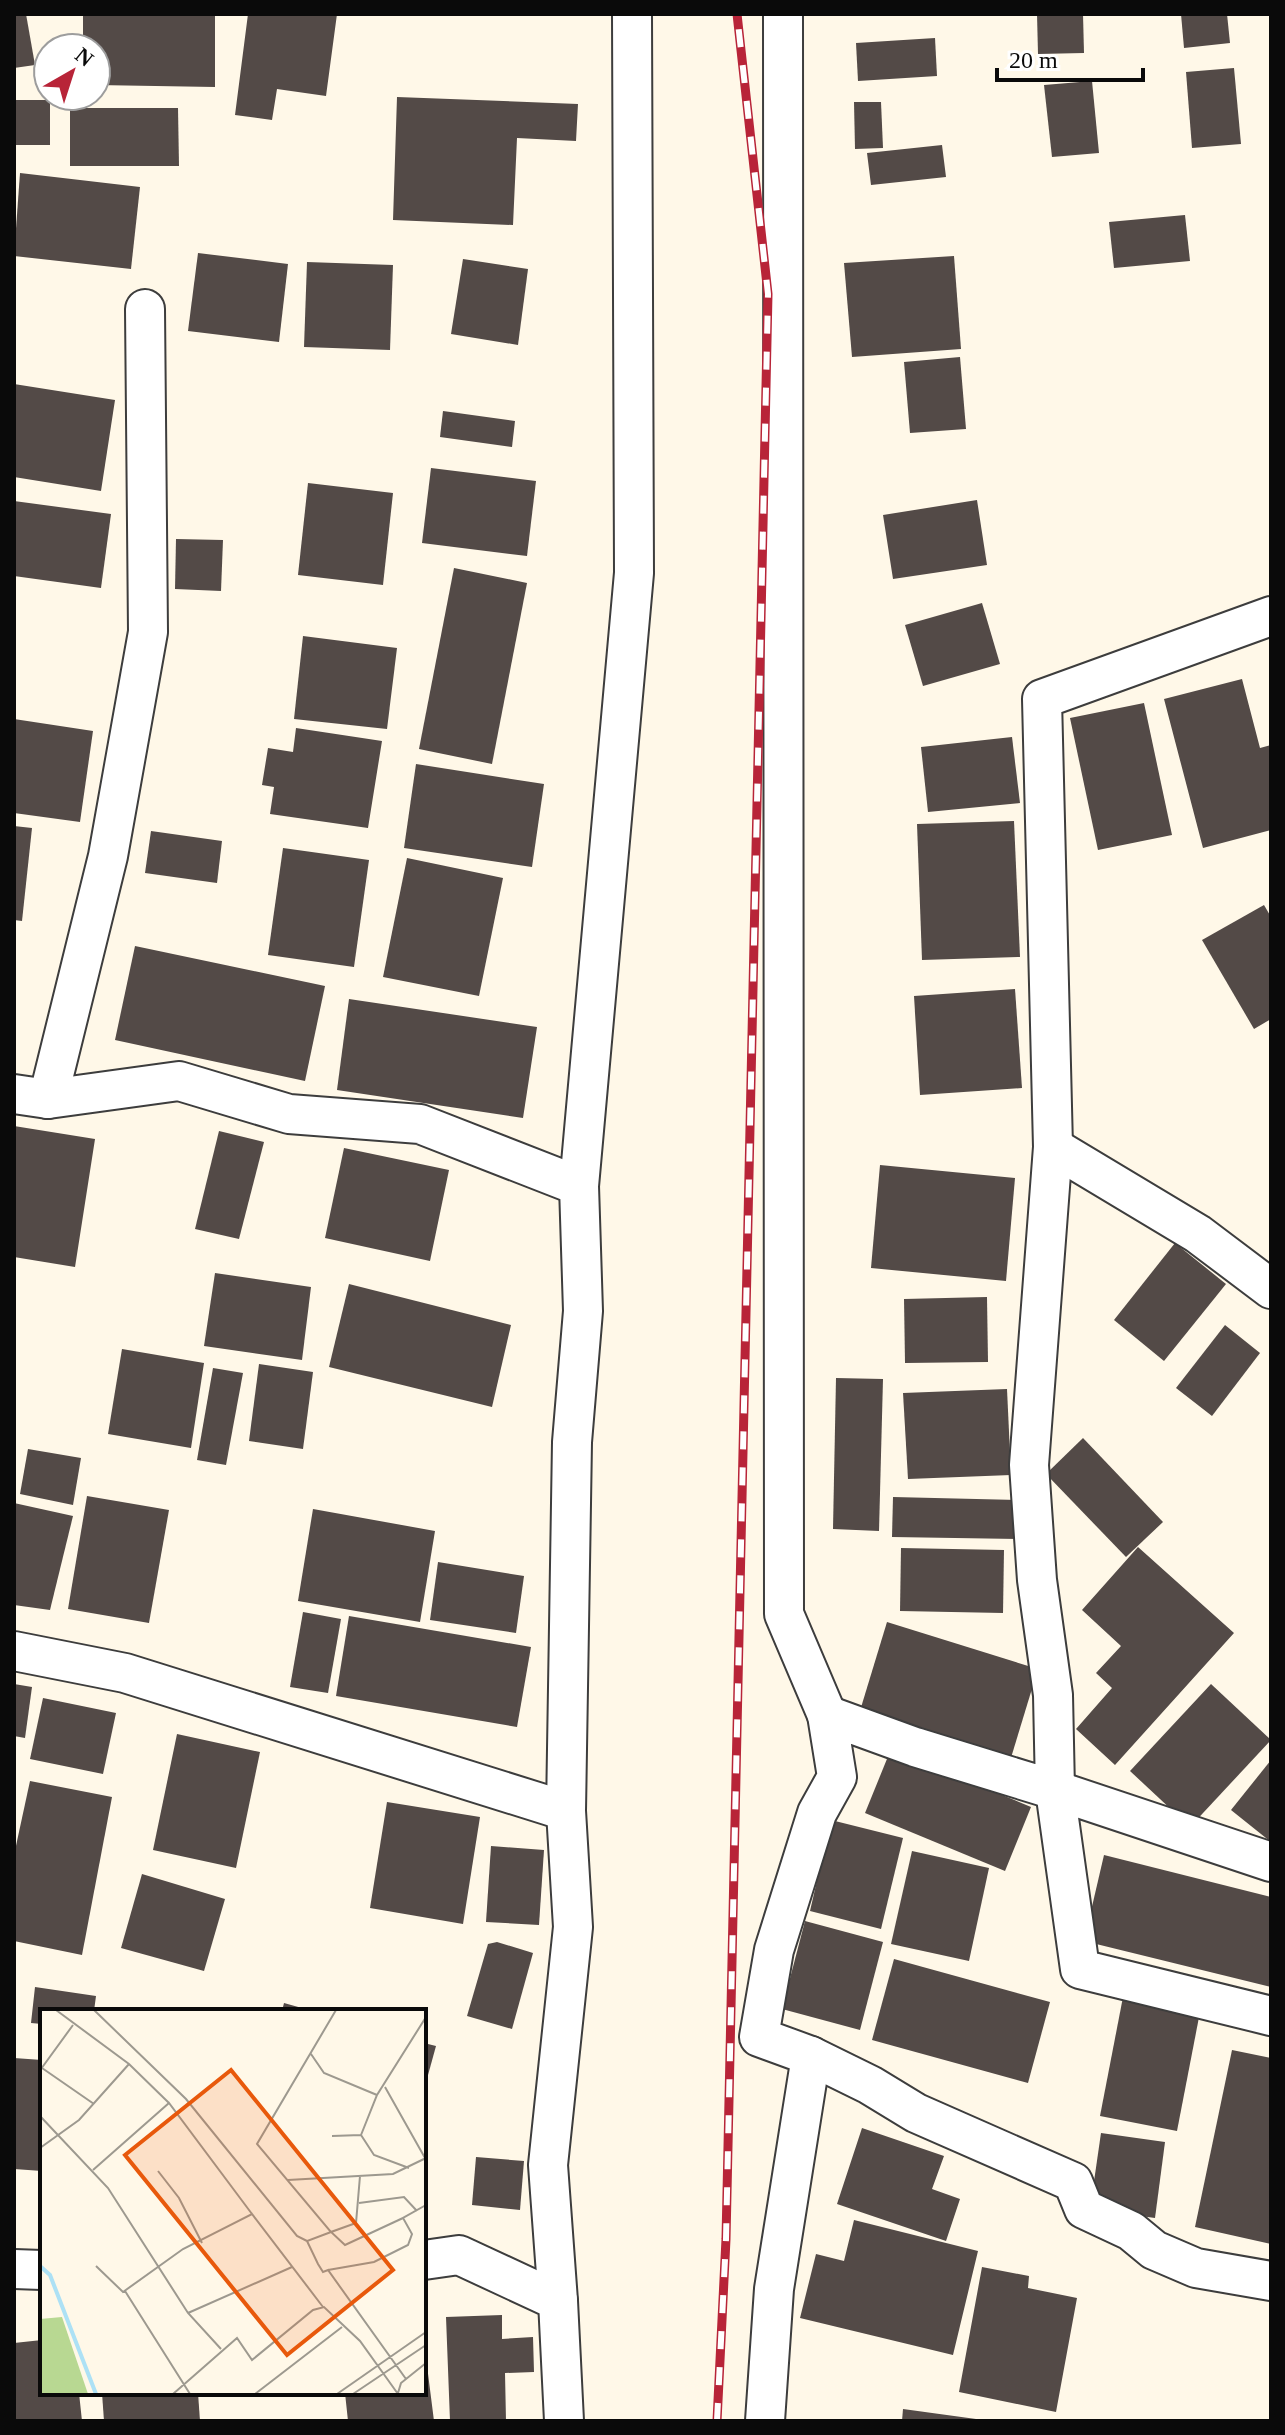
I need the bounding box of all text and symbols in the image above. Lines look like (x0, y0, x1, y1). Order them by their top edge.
north arrow (32, 32, 112, 112)
scale bar (997, 32, 1143, 82)
text: N (70, 42, 98, 72)
text: 20 m (1009, 47, 1058, 73)
inset map (40, 2009, 426, 2395)

